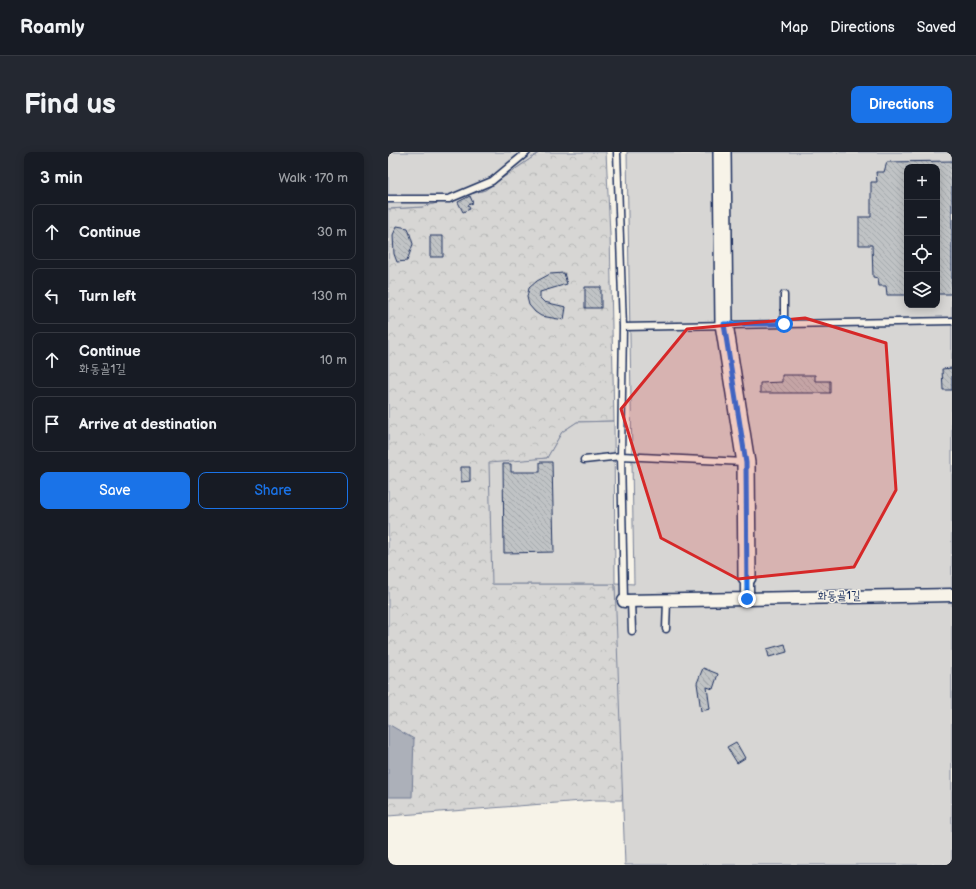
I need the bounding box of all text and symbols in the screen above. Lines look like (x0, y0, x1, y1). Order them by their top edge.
text: Roamly (20, 16, 84, 39)
text: Map (780, 19, 808, 36)
text: Directions (830, 19, 895, 36)
text: Saved (917, 19, 956, 36)
button: Directions (851, 86, 952, 123)
text: Find us (24, 88, 116, 121)
map controls (904, 164, 940, 308)
button: + (904, 164, 940, 200)
text: 3 min (40, 168, 83, 188)
text: Walk · 170 m (278, 170, 348, 186)
button: − (904, 200, 940, 236)
icon: ahead (41, 221, 63, 243)
text: Continue (79, 223, 141, 242)
text: 30 m (317, 224, 347, 240)
button: locate (904, 236, 940, 272)
button: layers (904, 272, 940, 308)
icon: left (41, 285, 63, 307)
text: Turn left (79, 287, 136, 306)
text: 130 m (312, 288, 347, 304)
route start (775, 315, 793, 333)
text: Continue (79, 342, 141, 361)
icon: ahead (41, 349, 63, 371)
text: 10 m (320, 352, 347, 368)
text: 화동골1길 (79, 361, 126, 377)
icon: arrive (41, 413, 63, 435)
text: Arrive at destination (79, 415, 217, 434)
button: Save (40, 472, 190, 509)
button: Share (198, 472, 348, 509)
street label: 화동골1길 (817, 588, 861, 604)
route end (738, 590, 756, 608)

